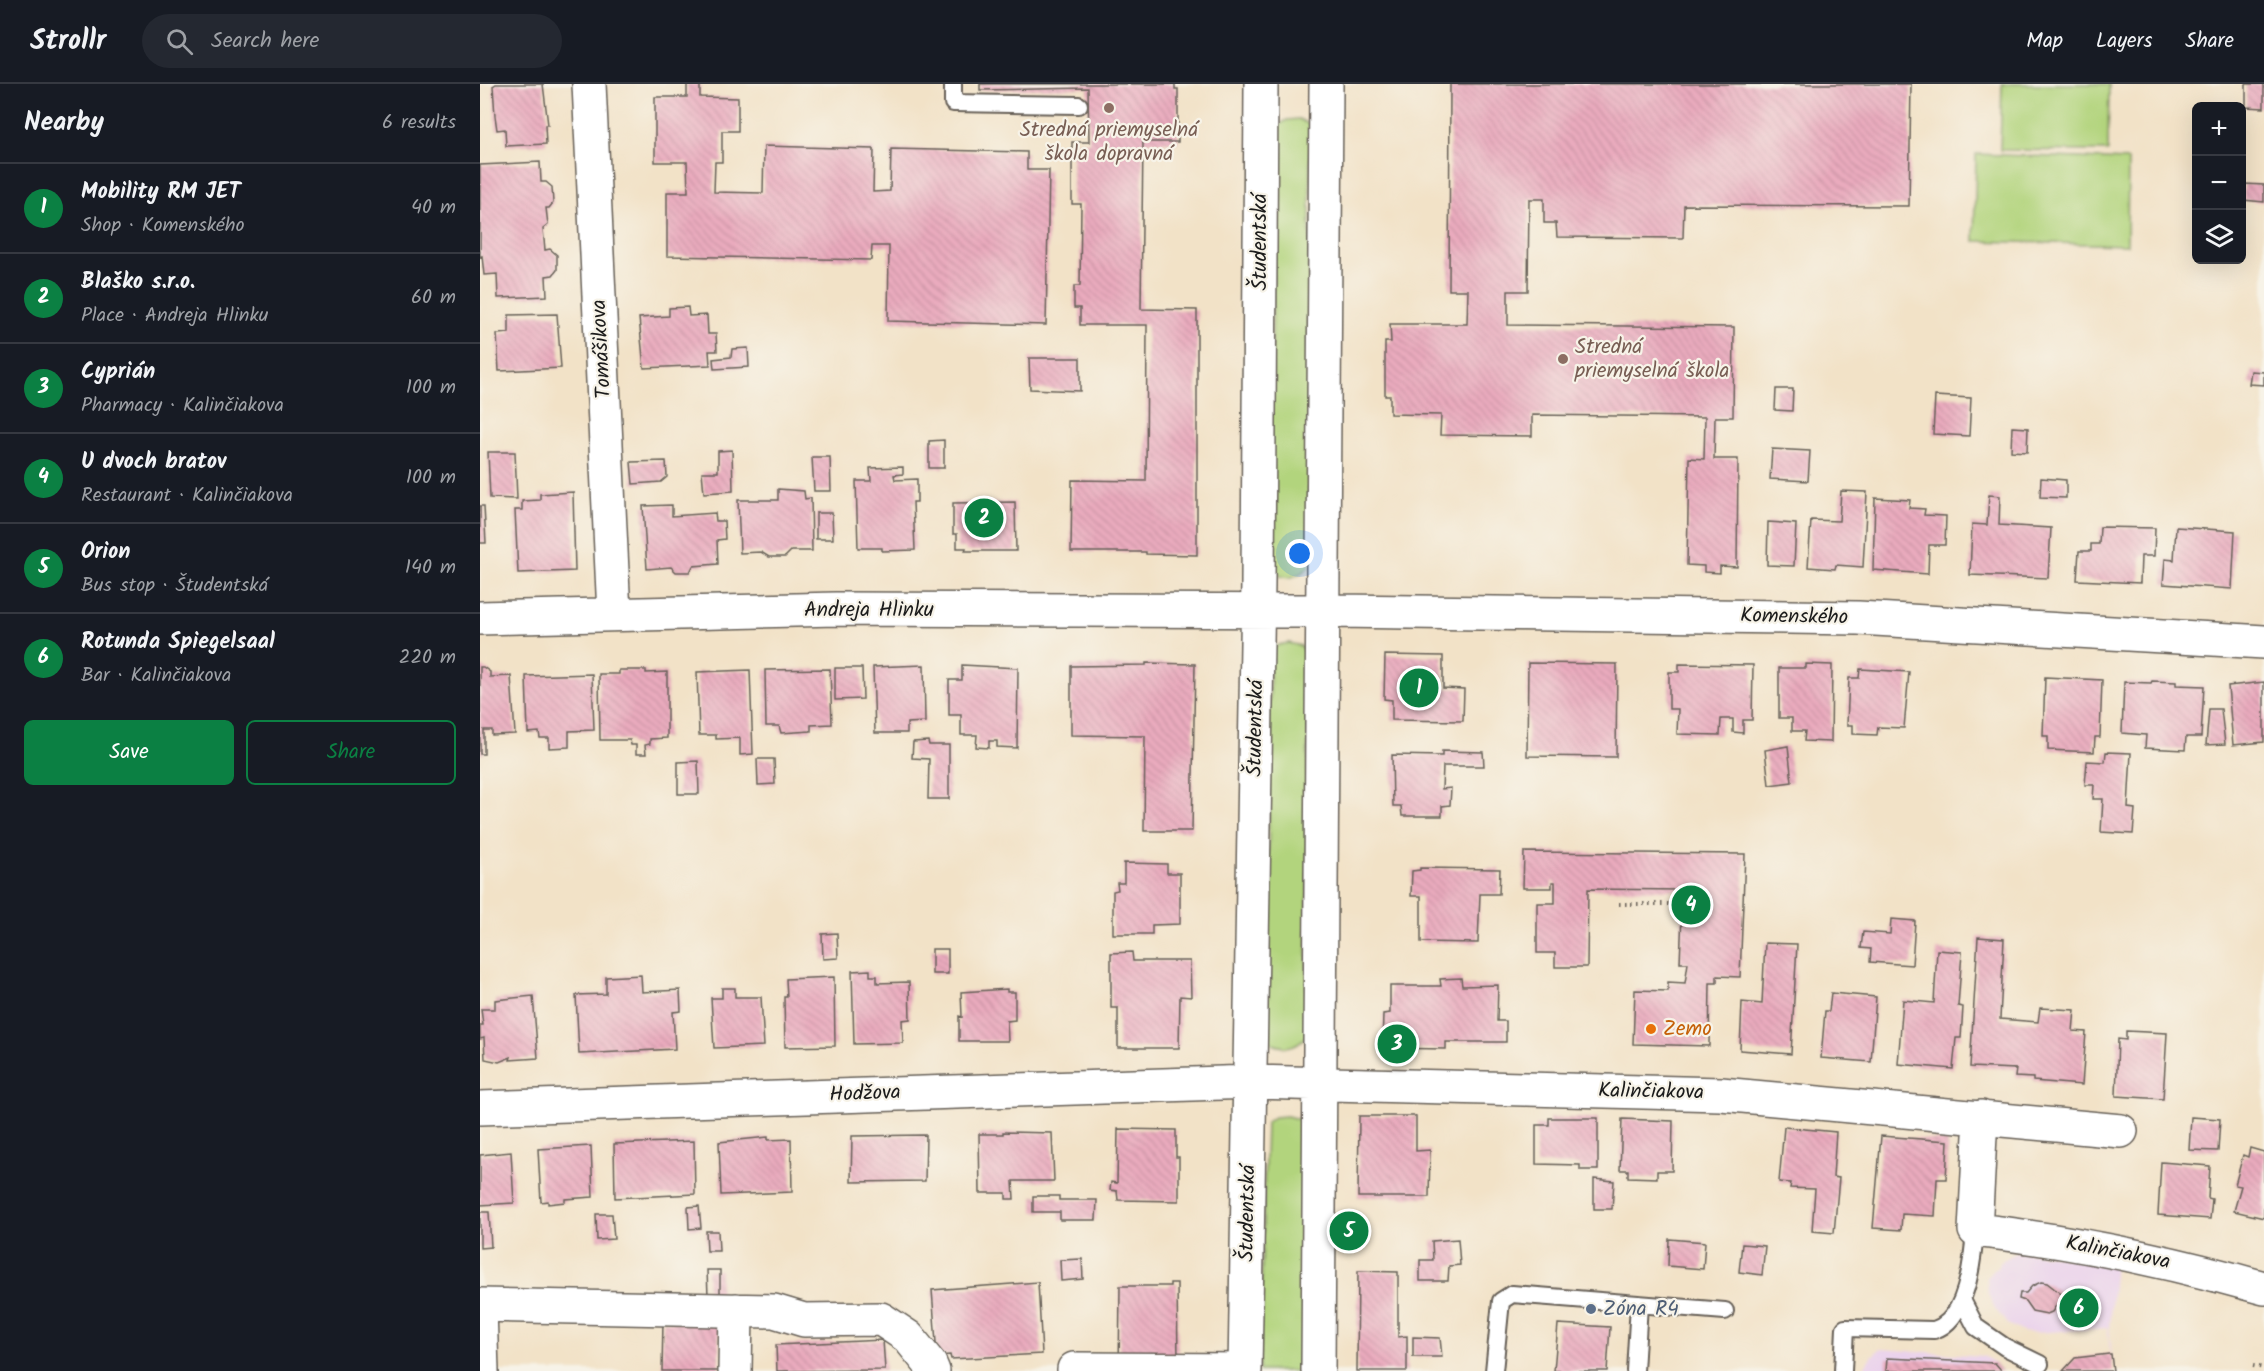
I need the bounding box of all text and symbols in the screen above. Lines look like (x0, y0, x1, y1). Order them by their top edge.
search box (142, 14, 562, 68)
text: Strollr (30, 19, 106, 64)
text: Search here (211, 24, 320, 59)
icon: search (163, 25, 196, 58)
text: Map (2026, 25, 2063, 58)
text: Layers (2096, 25, 2152, 58)
text: Share (2185, 25, 2234, 58)
marker: Stredná priemyselná škola dopravná (1102, 101, 1116, 115)
text: Nearby (24, 102, 104, 144)
map controls (2192, 102, 2246, 264)
button: + (2192, 102, 2246, 156)
text: 6 results (382, 107, 456, 139)
place label: Stredná priemyselná škola dopravná (1020, 114, 1200, 171)
button: − (2192, 156, 2246, 210)
text: Mobility RM JET (81, 175, 240, 210)
street label: Študentská (1244, 191, 1277, 291)
text: 1 (40, 192, 47, 224)
text: 40 m (411, 192, 456, 224)
text: Shop · Komenského (81, 210, 245, 242)
button: layers (2192, 210, 2246, 264)
text: Blaško s.r.o. (81, 265, 195, 300)
text: 2 (38, 282, 49, 314)
text: 60 m (411, 282, 456, 314)
street label: Tomášikova (583, 299, 621, 399)
text: Place · Andreja Hlinku (81, 300, 268, 332)
place label: Stredná priemyselná škola (1574, 331, 1729, 388)
marker: Stredná priemyselná škola (1556, 352, 1570, 366)
text: Cyprián (81, 355, 155, 390)
text: 3 (38, 372, 49, 404)
text: 100 m (406, 372, 456, 404)
text: Pharmacy · Kalinčiakova (81, 390, 284, 422)
text: U dvoch bratov (81, 445, 226, 480)
text: 4 (38, 462, 49, 494)
text: 100 m (406, 462, 456, 494)
text: Restaurant · Kalinčiakova (81, 480, 293, 512)
pin: 2 (964, 496, 1004, 540)
text: Orion (81, 535, 131, 570)
your location (1285, 539, 1314, 568)
text: 5 (38, 552, 49, 584)
text: 140 m (405, 552, 456, 584)
text: Bus stop · Študentská (81, 570, 268, 602)
street label: Andreja Hlinku (804, 594, 934, 627)
street label: Komenského (1740, 600, 1848, 634)
text: Rotunda Spiegelsaal (81, 625, 275, 660)
text: 6 (38, 642, 49, 674)
text: 220 m (399, 642, 456, 674)
text: Bar · Kalinčiakova (81, 660, 231, 692)
pin: 1 (1400, 666, 1438, 710)
street label: Študentská (1239, 677, 1273, 777)
button: Save (24, 720, 234, 785)
button: Share (246, 720, 456, 785)
pin: 4 (1672, 882, 1710, 928)
place label: Zemo (1663, 1013, 1712, 1046)
pin: 3 (1378, 1022, 1416, 1066)
marker: Zemo (1644, 1022, 1658, 1036)
street label: Kalinčiakova (1598, 1075, 1704, 1109)
street label: Hodžova (829, 1076, 901, 1112)
street label: Študentská (1231, 1162, 1265, 1262)
pin: 5 (1330, 1208, 1368, 1254)
street label: Kalinčiakova (2063, 1227, 2173, 1279)
pin: 6 (2060, 1286, 2098, 1330)
place label: Zóna R4 (1603, 1293, 1679, 1326)
marker: Zóna R4 (1584, 1302, 1598, 1316)

